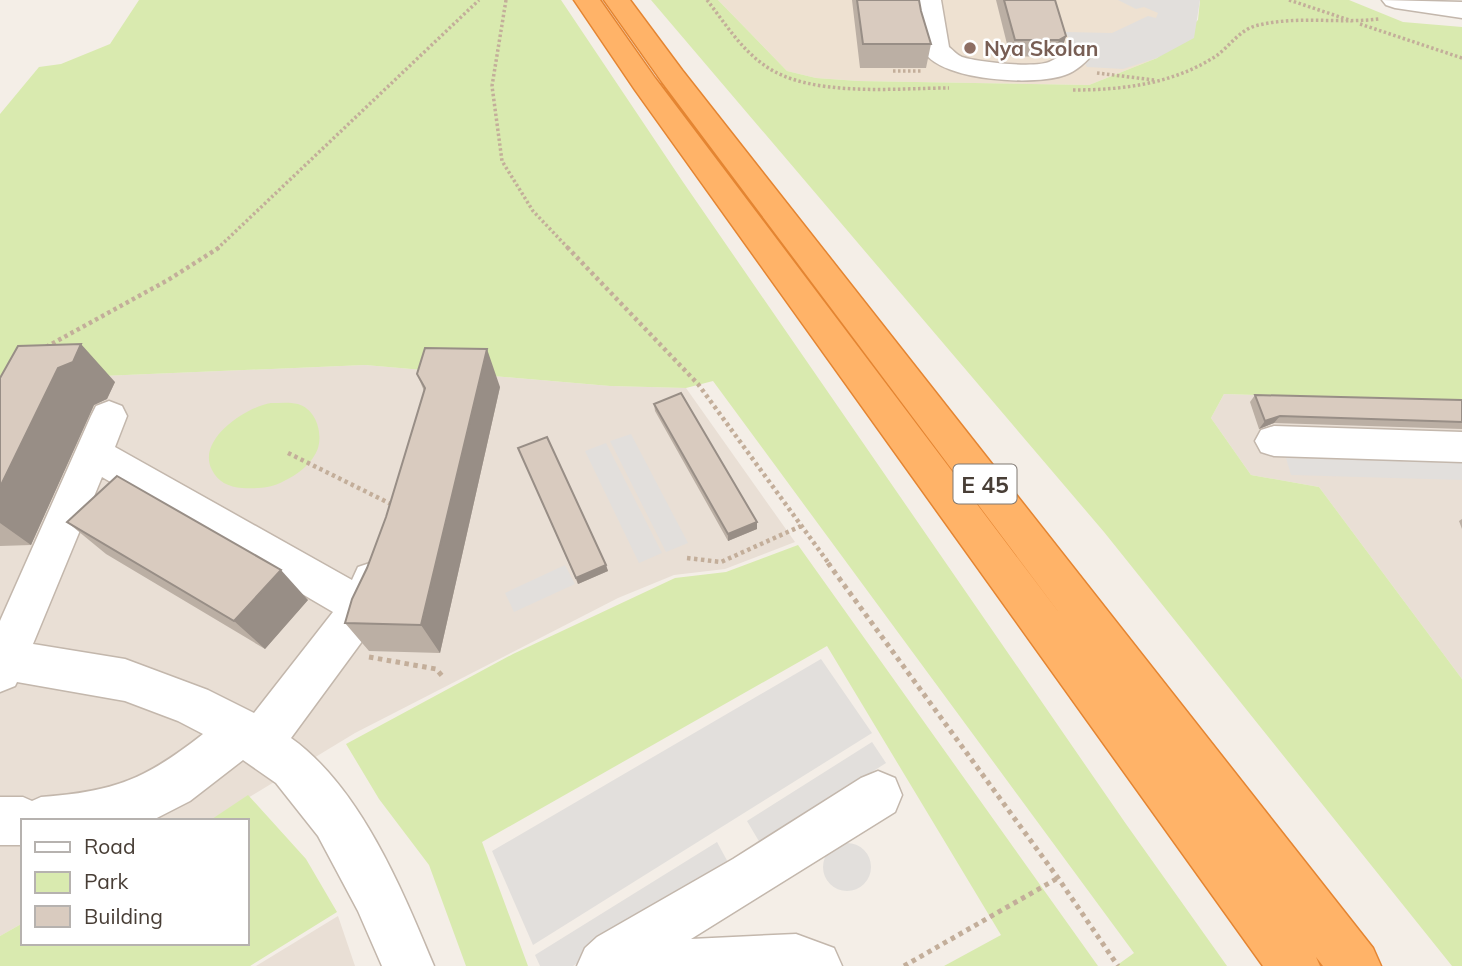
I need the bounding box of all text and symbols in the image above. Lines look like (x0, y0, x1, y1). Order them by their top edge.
place label: Nya Skolan (984, 35, 1098, 61)
marker: Nya Skolan (962, 40, 978, 56)
road number: E 45 (954, 464, 1016, 504)
legend (21, 819, 248, 945)
text: Road (84, 833, 135, 859)
text: Park (84, 868, 128, 894)
text: Building (84, 903, 163, 929)

